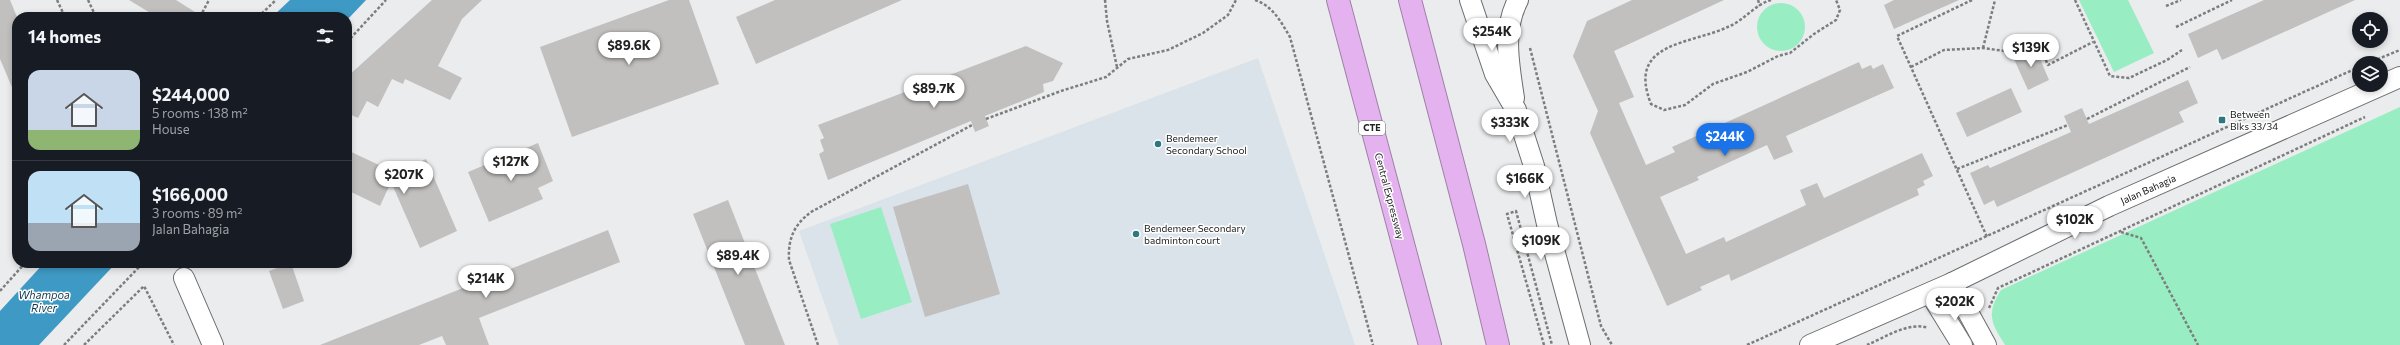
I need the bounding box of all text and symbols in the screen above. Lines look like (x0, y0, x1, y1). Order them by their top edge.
map controls (2352, 12, 2388, 92)
button: locate (2352, 12, 2388, 48)
pin: $254K (1464, 18, 1520, 52)
text: $254K (1472, 23, 1512, 39)
icon: filters (314, 25, 336, 47)
text: 14 homes (28, 26, 101, 47)
pin: $89.6K (596, 32, 662, 66)
pin: $139K (2003, 34, 2059, 68)
text: $89.6K (607, 37, 651, 53)
text: $139K (2012, 39, 2050, 55)
button: layers (2352, 56, 2388, 92)
pin: $89.7K (901, 75, 967, 109)
text: $89.7K (913, 80, 955, 96)
text: $244,000 (152, 84, 230, 105)
icon: home (60, 86, 108, 134)
text: 5 rooms · 138 m² (152, 105, 248, 121)
place label: Between Blks 33/34 (2230, 108, 2278, 132)
pin: $333K (1482, 109, 1538, 143)
text: $333K (1490, 114, 1530, 130)
marker: Between Blks 33/34 (2217, 115, 2227, 125)
text: House (152, 121, 190, 137)
road number: CTE (1359, 121, 1385, 135)
pin: $244K (1697, 123, 1753, 157)
text: $244K (1705, 128, 1745, 144)
place label: Bendemeer Secondary School (1166, 132, 1247, 156)
marker: Bendemeer Secondary School (1153, 139, 1163, 149)
pin: $127K (483, 148, 539, 182)
street label: Central Expressway (1373, 151, 1407, 241)
text: $127K (493, 153, 529, 169)
pin: $207K (376, 161, 432, 195)
pin: $166K (1497, 165, 1553, 199)
text: $207K (384, 166, 424, 182)
text: $166K (1506, 170, 1544, 186)
street label: Jalan Bahagia (2118, 171, 2178, 207)
text: $166,000 (152, 184, 228, 205)
icon: home (60, 187, 108, 235)
text: 3 rooms · 89 m² (152, 205, 243, 221)
pin: $102K (2047, 206, 2103, 240)
text: $102K (2056, 211, 2094, 227)
text: Jalan Bahagia (152, 221, 229, 237)
place label: Bendemeer Secondary badminton court (1144, 222, 1246, 246)
pin: $109K (1513, 227, 1569, 261)
marker: Bendemeer Secondary badminton court (1131, 229, 1141, 239)
text: $109K (1521, 232, 1561, 248)
pin: $89.4K (705, 242, 771, 276)
text: $89.4K (716, 247, 760, 263)
pin: $214K (458, 265, 514, 299)
text: $214K (467, 270, 505, 286)
water label: Whampoa River (18, 288, 70, 314)
pin: $202K (1927, 288, 1983, 322)
text: $202K (1935, 293, 1975, 309)

